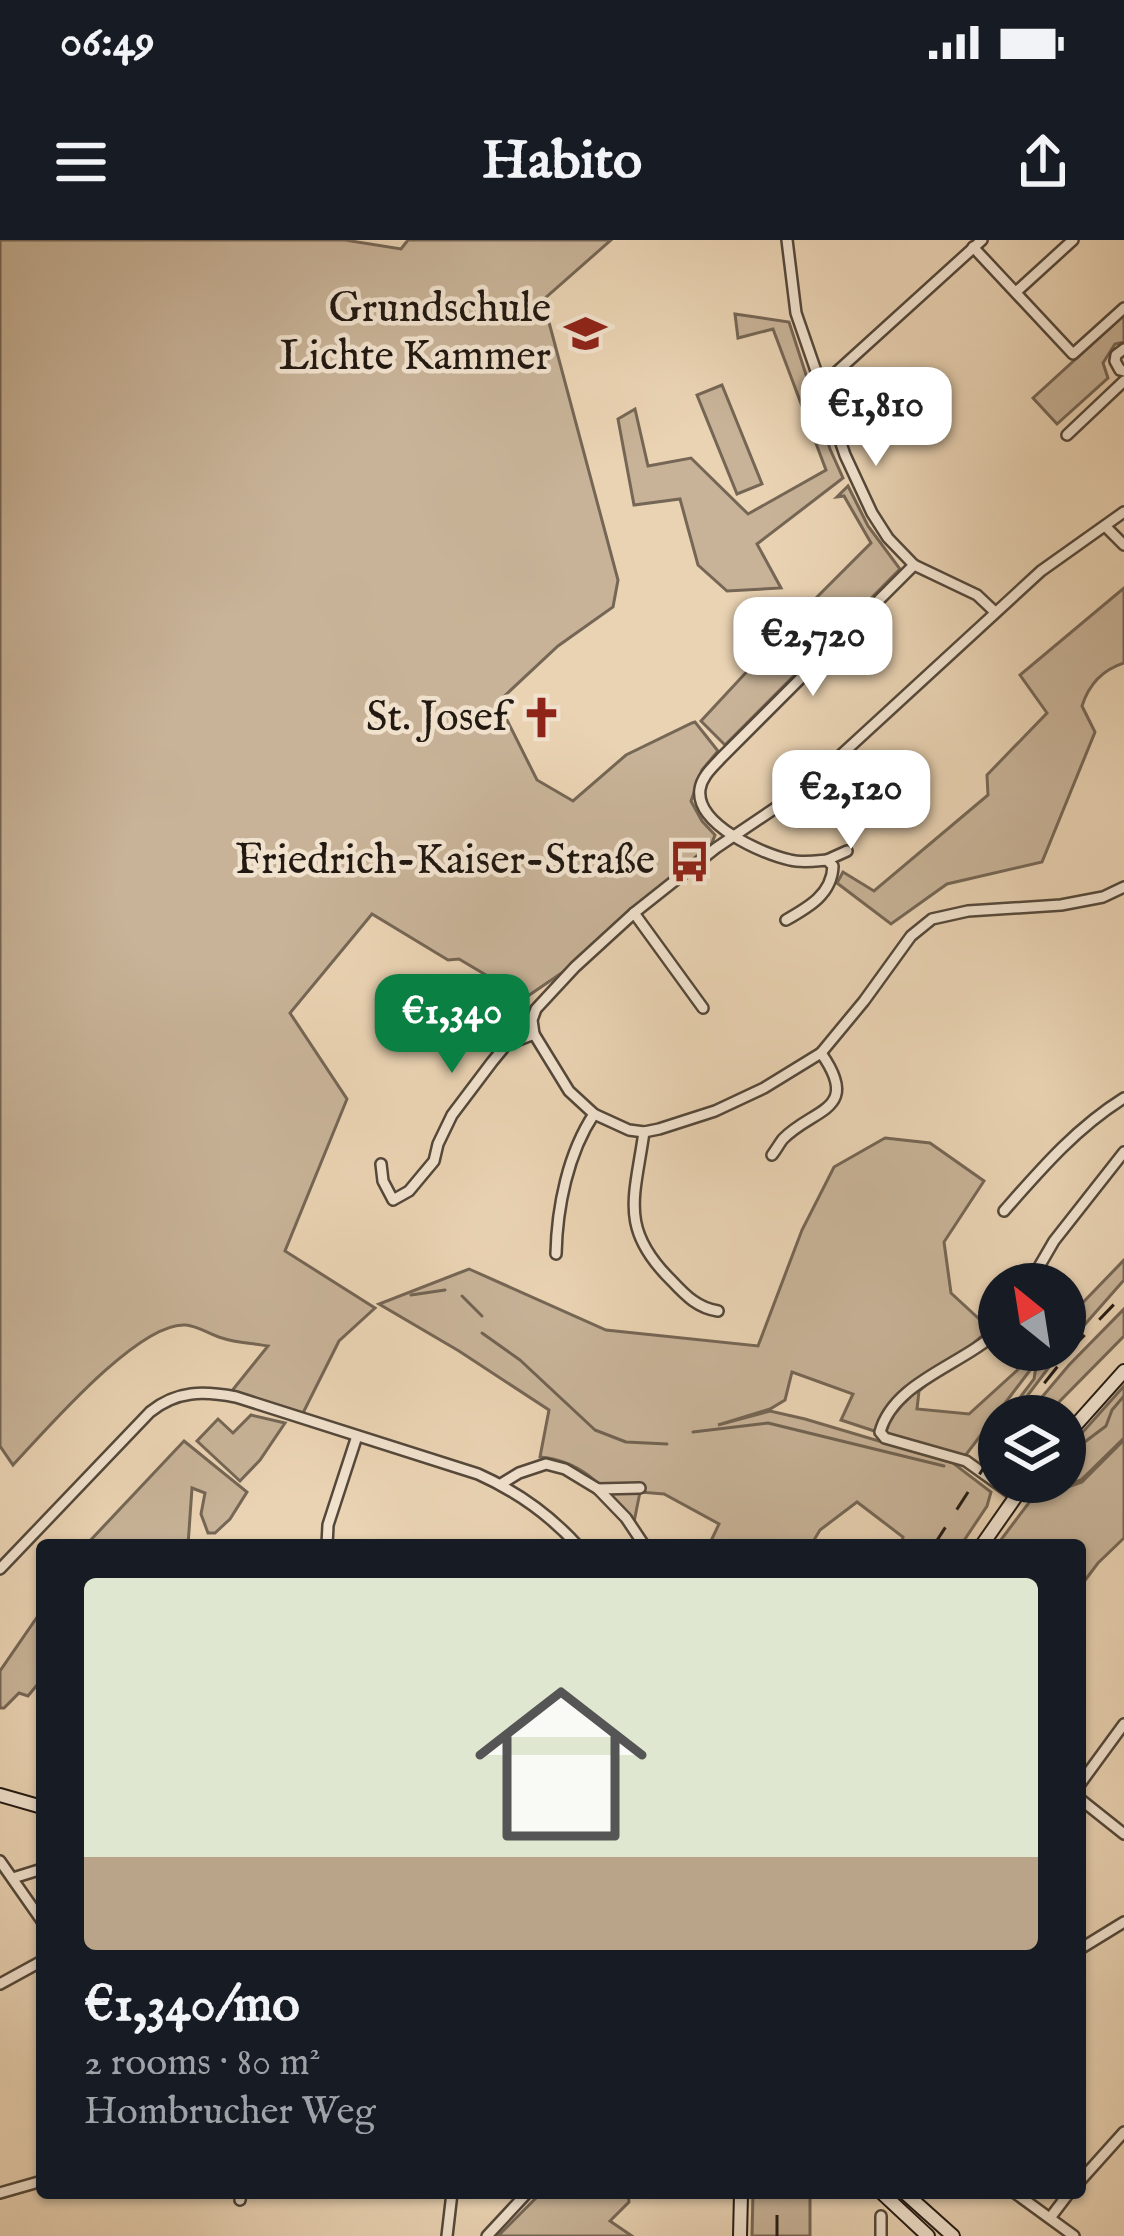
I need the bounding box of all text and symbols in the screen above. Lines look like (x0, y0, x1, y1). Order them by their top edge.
text: 06:49 (60, 14, 155, 71)
text: Habito (482, 128, 642, 197)
icon: menu (48, 129, 114, 195)
icon: share (1010, 129, 1076, 195)
place label: Grundschule Lichte Kammer (279, 283, 551, 384)
school or university icon: Grundschule Lichte Kammer (562, 310, 608, 356)
pin: €1,810 (778, 367, 974, 469)
text: €1,810 (828, 381, 924, 430)
pin: €2,720 (715, 597, 911, 699)
text: €2,720 (760, 611, 866, 660)
place label: St. Josef (366, 692, 515, 745)
church icon: St. Josef (519, 695, 565, 741)
pin: €2,120 (753, 750, 949, 852)
text: €2,120 (799, 764, 903, 813)
place label: Friedrich-Kaiser-Straße (235, 835, 655, 888)
bus stop icon: Friedrich-Kaiser-Straße (666, 838, 712, 884)
pin: €1,340 (354, 974, 550, 1076)
text: €1,340 (402, 988, 502, 1037)
north arrow (978, 1263, 1086, 1371)
map controls (978, 1263, 1086, 1503)
button: layers (978, 1395, 1086, 1503)
icon: home (453, 1656, 669, 1872)
text: €1,340/mo (84, 1974, 300, 2039)
text: 2 rooms · 80 m² (84, 2039, 321, 2088)
text: Hombrucher Weg (84, 2088, 376, 2137)

